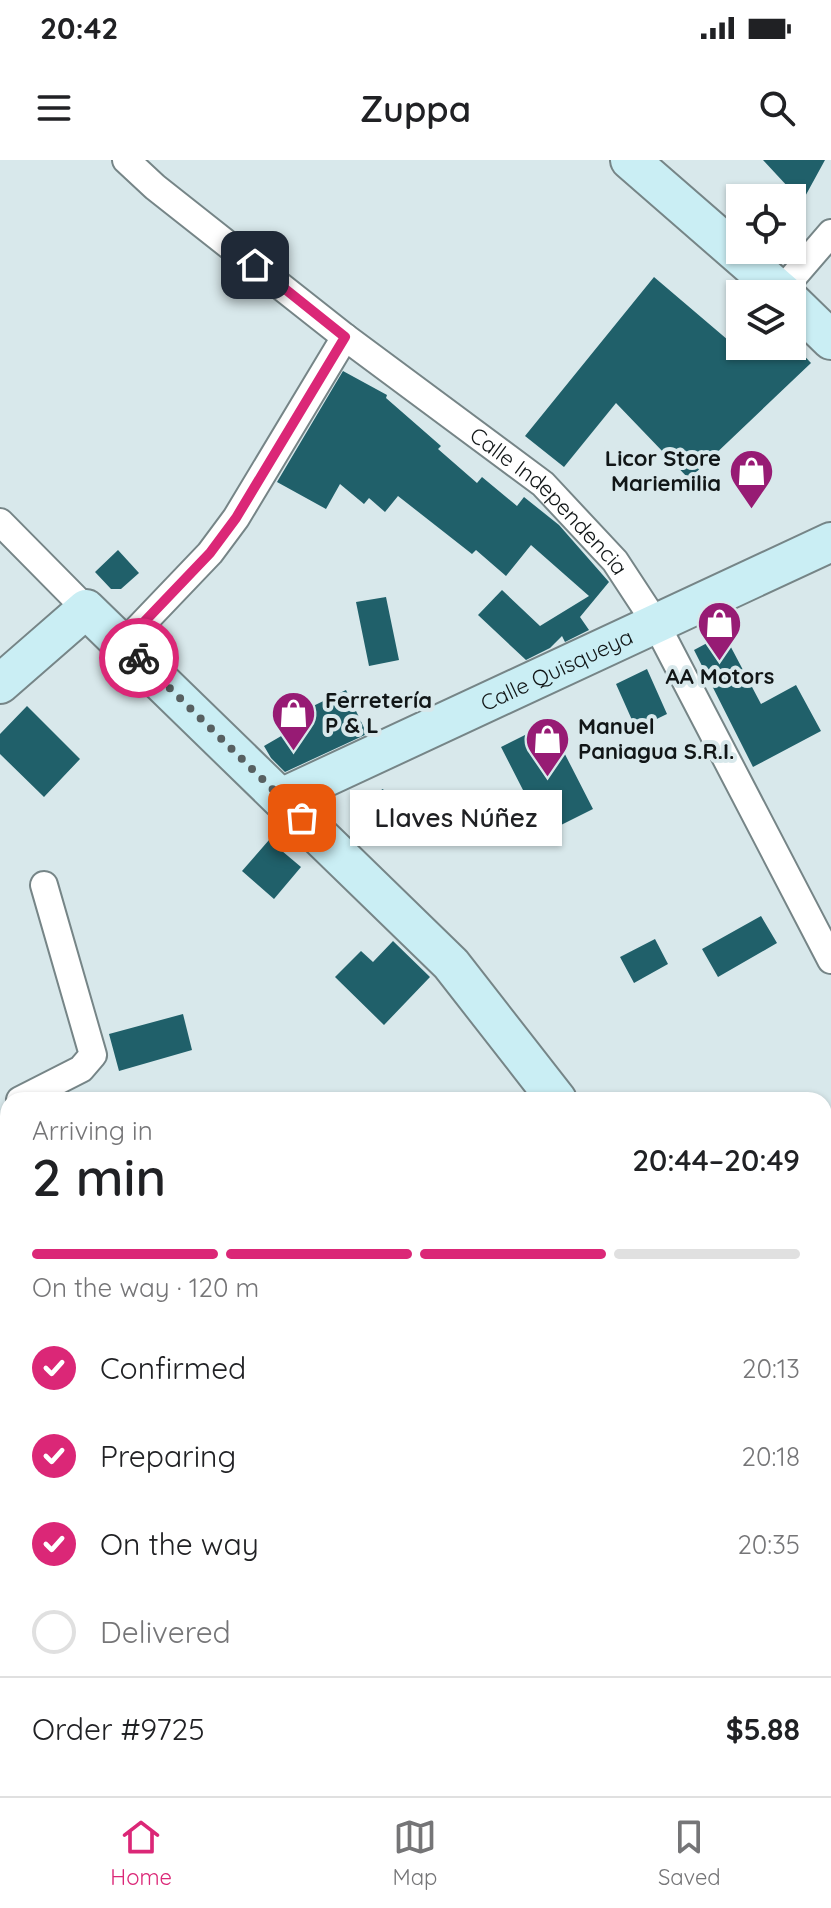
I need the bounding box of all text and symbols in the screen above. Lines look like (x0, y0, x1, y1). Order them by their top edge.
text: 20:42 (40, 9, 118, 47)
icon: menu (32, 86, 76, 130)
text: Zuppa (360, 86, 471, 131)
icon: search (755, 86, 799, 130)
map controls (726, 184, 806, 360)
button: locate (726, 184, 806, 264)
pin (221, 231, 289, 299)
icon: home (233, 243, 277, 287)
button: layers (726, 280, 806, 360)
street label: Calle Independencia (464, 421, 634, 580)
place label: Licor Store Mariemilia (605, 444, 721, 497)
shop icon: Licor Store Mariemilia (728, 447, 776, 510)
shop icon: AA Motors (696, 599, 744, 662)
courier (99, 618, 179, 698)
street label: Calle Quisqueya (476, 622, 637, 717)
icon: bike (117, 636, 161, 680)
place label: AA Motors (666, 662, 774, 690)
place label: Ferretería P & L (325, 686, 432, 739)
shop icon: Ferretería P & L (270, 689, 318, 752)
place label: Manuel Paniagua S.R.I. (578, 712, 735, 765)
shop icon: Manuel Paniagua S.R.I. (523, 715, 571, 778)
pin (268, 784, 336, 852)
callout: Llaves Núñez (350, 790, 562, 846)
icon: bag (280, 796, 324, 840)
text: Llaves Núñez (374, 801, 538, 834)
text: Arriving in (32, 1114, 153, 1147)
text: 20:44–20:49 (632, 1141, 800, 1179)
text: 2 min (32, 1144, 166, 1209)
text: On the way · 120 m (32, 1271, 259, 1304)
icon: check (32, 1346, 76, 1390)
text: Confirmed (100, 1349, 246, 1387)
text: 20:13 (742, 1352, 800, 1385)
icon: check (32, 1434, 76, 1478)
text: Preparing (100, 1437, 236, 1475)
text: 20:18 (742, 1440, 800, 1473)
icon: check (32, 1522, 76, 1566)
text: On the way (100, 1525, 259, 1563)
text: 20:35 (737, 1528, 800, 1561)
text: Delivered (100, 1613, 231, 1651)
text: Order #9725 (32, 1710, 205, 1748)
text: $5.88 (726, 1710, 800, 1748)
tab: Home (110, 1815, 172, 1891)
tab: Map (393, 1815, 437, 1891)
tab: Saved (658, 1815, 721, 1891)

